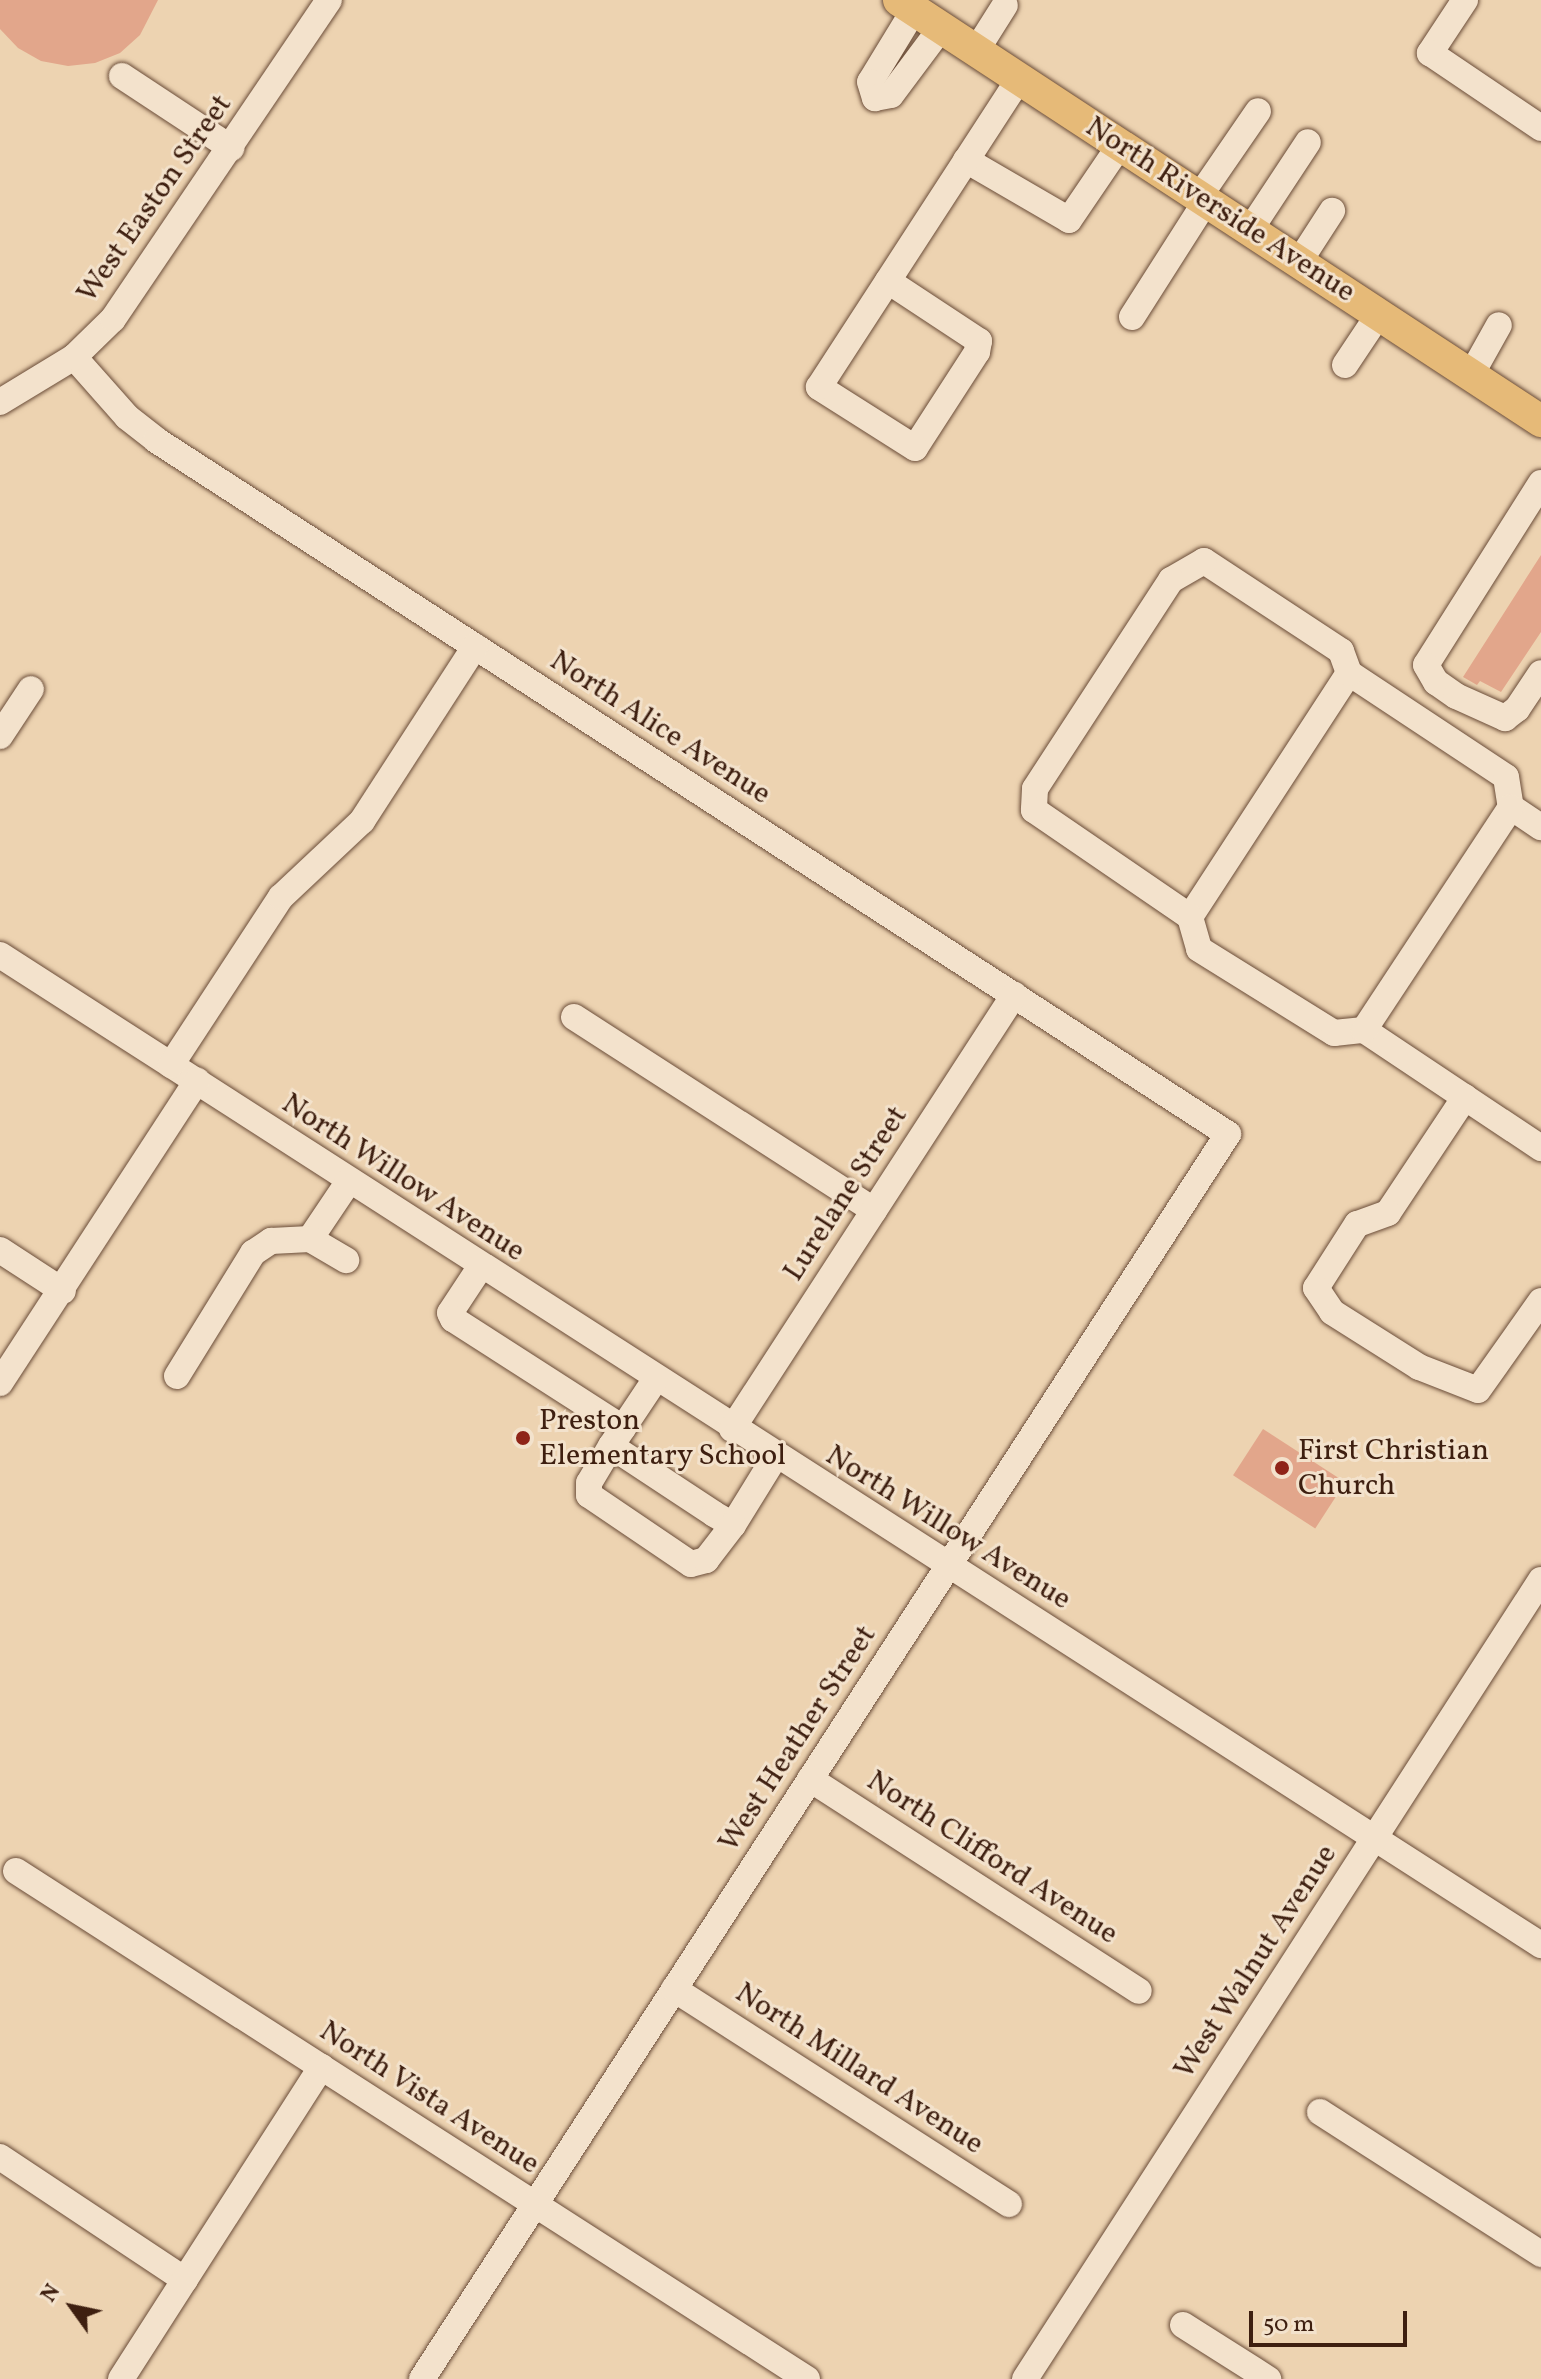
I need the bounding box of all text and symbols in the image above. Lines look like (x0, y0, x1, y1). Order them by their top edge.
street label: West Easton Street (70, 88, 240, 310)
street label: North Riverside Avenue (1078, 109, 1362, 311)
street label: North Alice Avenue (543, 643, 777, 813)
street label: North Willow Avenue (274, 1085, 532, 1271)
street label: Lurelane Street (776, 1100, 916, 1288)
place label: Preston Elementary School (539, 1403, 787, 1474)
marker: Preston Elementary School (514, 1429, 532, 1447)
place label: First Christian Church (1298, 1433, 1489, 1504)
street label: North Willow Avenue (818, 1437, 1078, 1619)
marker: First Christian Church (1273, 1459, 1291, 1477)
street label: West Heather Street (711, 1619, 885, 1859)
street label: North Clifford Avenue (860, 1763, 1124, 1953)
street label: West Walnut Avenue (1167, 1838, 1345, 2086)
street label: North Millard Avenue (728, 1975, 990, 2163)
street label: North Vista Avenue (312, 2013, 546, 2183)
north arrow (32, 2267, 112, 2347)
text: N (34, 2279, 69, 2309)
scale bar (1253, 2295, 1411, 2345)
text: 50 m (1263, 2308, 1315, 2342)

